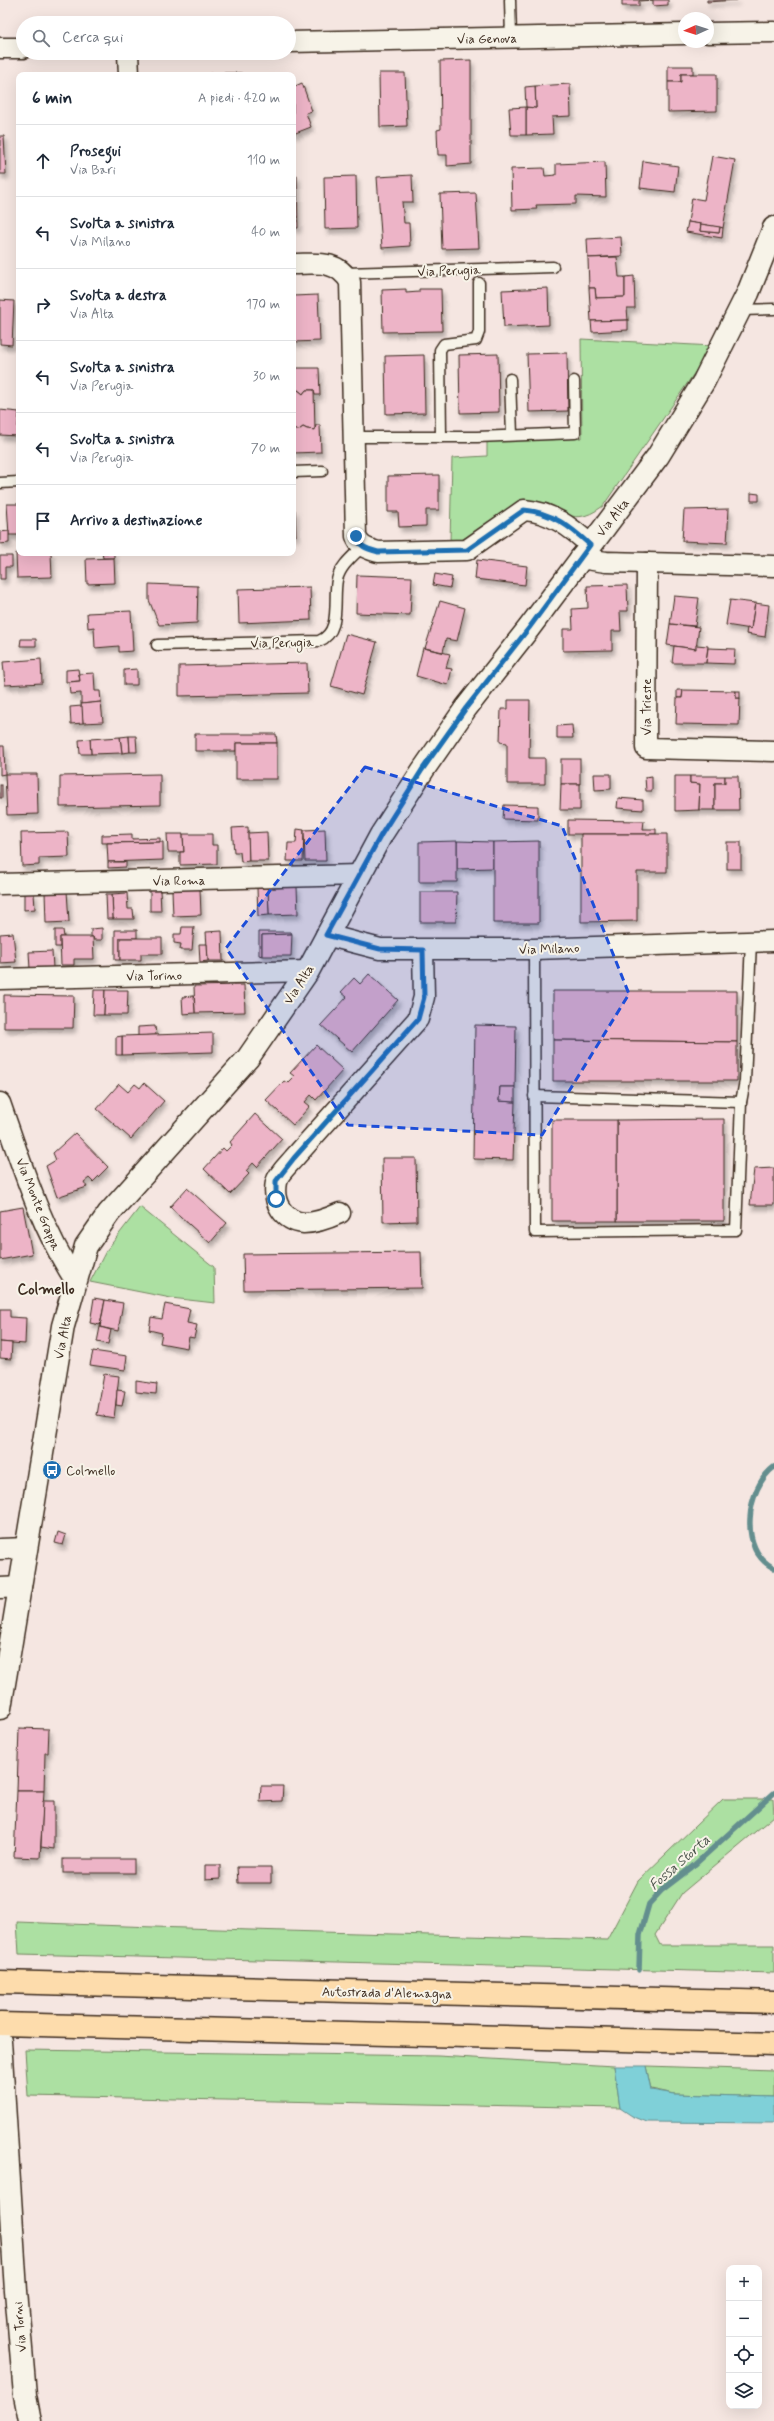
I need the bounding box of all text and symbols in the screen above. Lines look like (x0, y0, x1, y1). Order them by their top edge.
north arrow (678, 12, 714, 48)
search box (16, 16, 296, 60)
icon: search (30, 27, 52, 49)
text: Cerca qui (62, 28, 123, 48)
street label: Via Genova (457, 30, 518, 49)
text: 6 min (32, 87, 72, 109)
text: A piedi · 420 m (198, 90, 280, 107)
text: Prosegui (70, 142, 121, 162)
icon: ahead (32, 150, 54, 172)
text: 110 m (247, 152, 280, 169)
text: Via Bari (70, 162, 116, 179)
text: Svolta a sinistra (70, 214, 175, 234)
icon: left (32, 222, 54, 244)
text: 40 m (251, 224, 280, 241)
text: Via Milano (70, 234, 131, 251)
street label: Via Perugia (417, 262, 481, 282)
text: Svolta a destra (70, 286, 167, 306)
icon: right (32, 294, 54, 316)
text: 170 m (246, 296, 280, 313)
text: Via Alta (70, 306, 114, 323)
text: Svolta a sinistra (70, 358, 175, 378)
icon: left (32, 366, 54, 388)
text: 30 m (253, 368, 280, 385)
text: Via Perugia (70, 378, 133, 395)
text: Svolta a sinistra (70, 430, 175, 450)
icon: left (32, 438, 54, 460)
text: 70 m (251, 440, 280, 457)
text: Via Perugia (70, 450, 133, 467)
street label: Via Alta (593, 495, 634, 541)
icon: arrive (32, 510, 54, 532)
text: Arrivo a destinazione (70, 511, 203, 531)
route end (347, 527, 365, 545)
street label: Via Perugia (250, 634, 314, 654)
street label: Via Trieste (639, 678, 656, 736)
street label: Via Roma (152, 873, 206, 890)
street label: Via Milano (518, 940, 580, 959)
street label: Via Alta (280, 961, 319, 1008)
street label: Via Torino (126, 968, 182, 985)
street label: Via Monte Grappa (11, 1156, 64, 1254)
route start (267, 1190, 285, 1208)
district label: Colmello (18, 1280, 75, 1300)
street label: Via Alta (51, 1314, 76, 1361)
bus stop icon: Colmello (41, 1459, 63, 1481)
place label: Colmello (66, 1463, 115, 1480)
water label: Fossa Storta (645, 1831, 714, 1894)
street label: Autostrada d'Alemagna (322, 1984, 453, 2004)
map controls (726, 2265, 762, 2409)
button: + (726, 2265, 762, 2301)
street label: Via Torni (10, 2301, 31, 2353)
button: − (726, 2301, 762, 2337)
button: locate (726, 2337, 762, 2373)
button: layers (726, 2373, 762, 2409)

